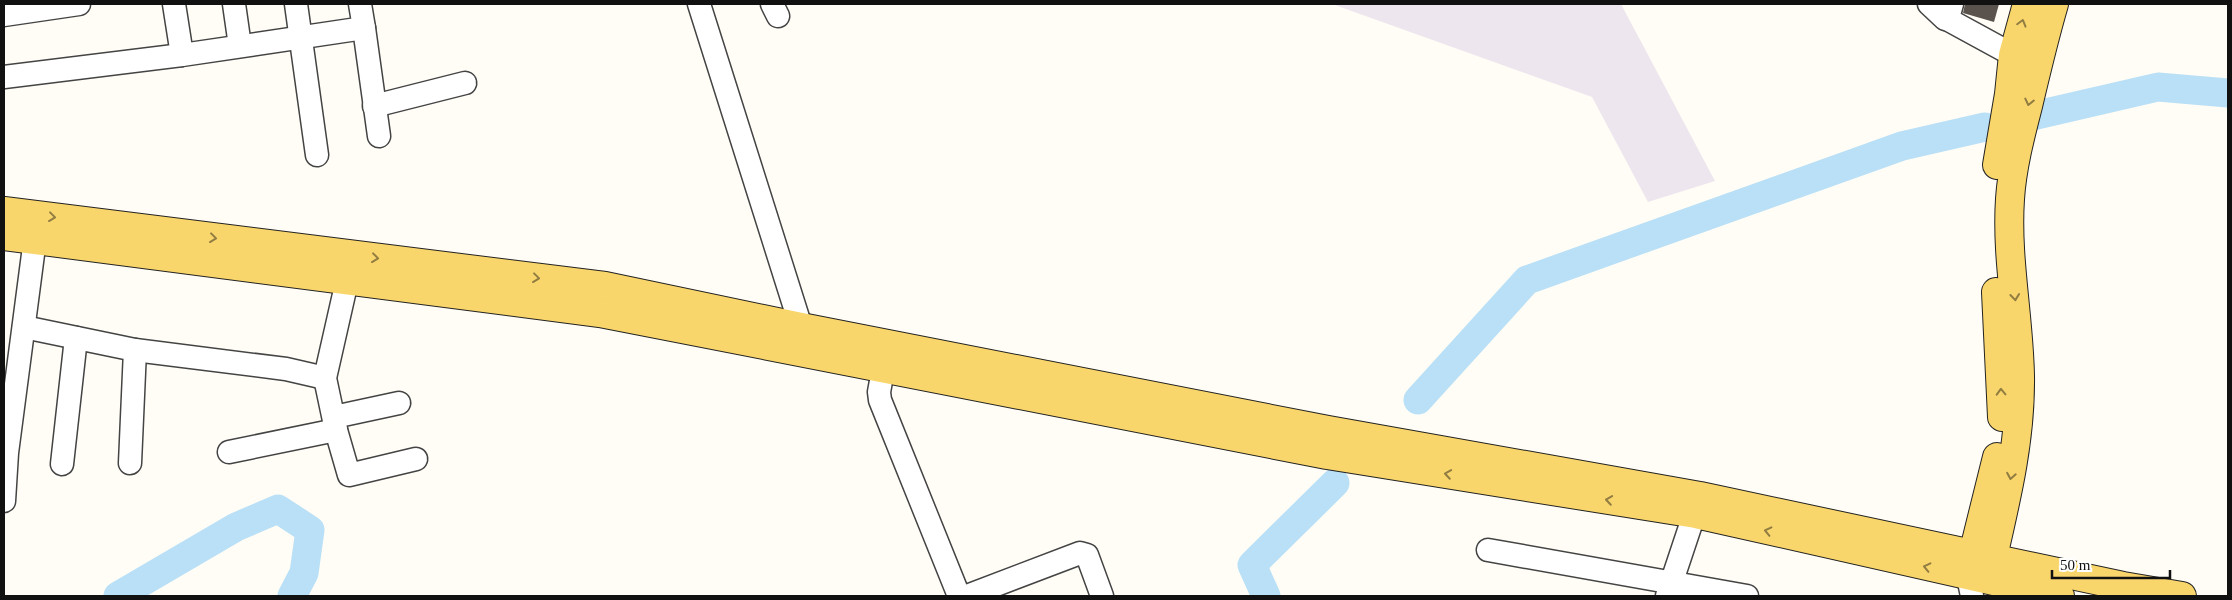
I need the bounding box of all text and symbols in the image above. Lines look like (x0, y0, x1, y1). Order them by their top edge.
one-way arrow (2016, 18, 2027, 27)
one-way arrow (2024, 97, 2035, 106)
one-way arrow (48, 211, 56, 222)
one-way arrow (210, 232, 218, 243)
one-way arrow (371, 252, 379, 263)
one-way arrow (532, 272, 540, 283)
one-way arrow (2009, 294, 2020, 302)
one-way arrow (1996, 388, 2006, 396)
one-way arrow (1444, 470, 1453, 480)
one-way arrow (2006, 472, 2016, 481)
one-way arrow (1605, 495, 1613, 506)
one-way arrow (1764, 526, 1773, 537)
scale bar (2052, 548, 2170, 580)
text: 50 m (2060, 557, 2091, 573)
one-way arrow (1922, 562, 1931, 573)

